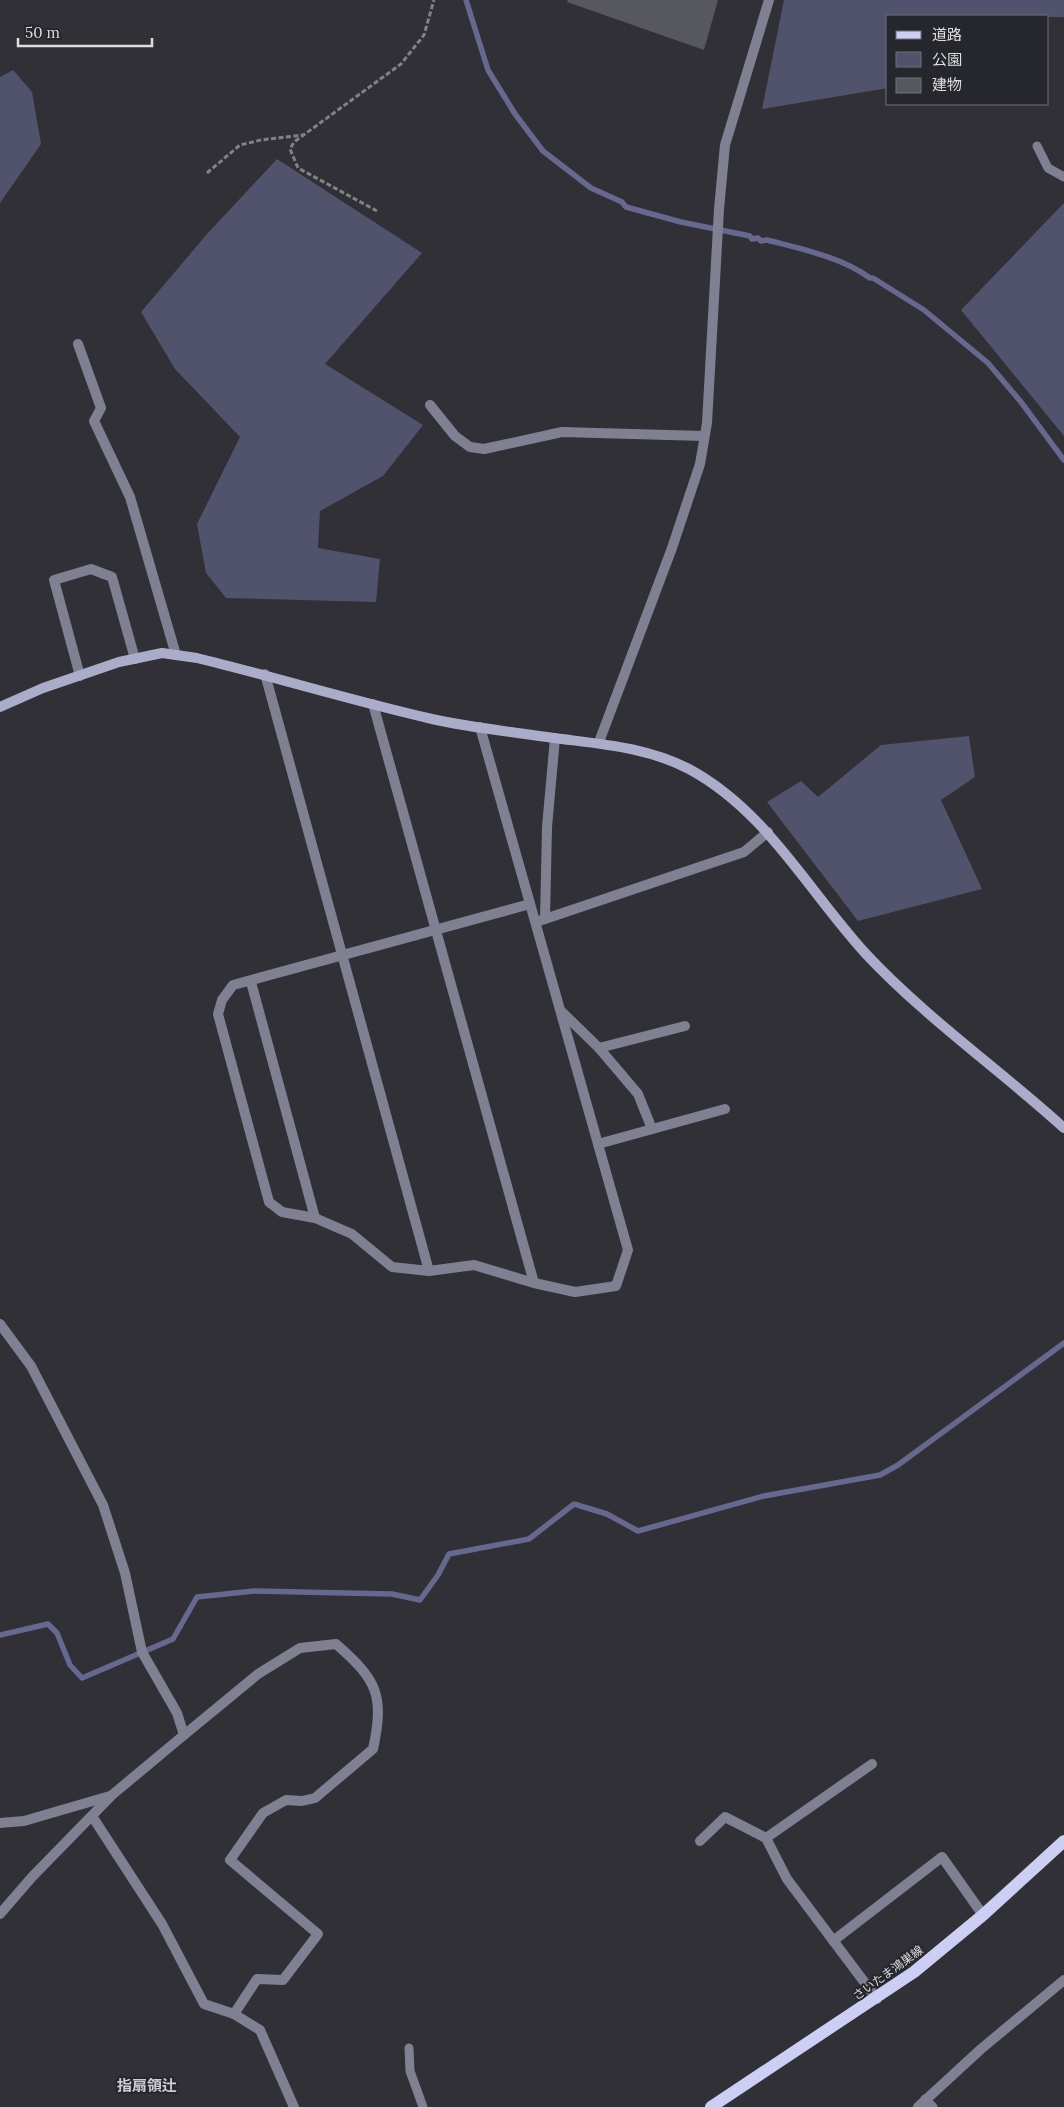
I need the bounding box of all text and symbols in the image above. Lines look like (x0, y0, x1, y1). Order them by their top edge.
scale bar (18, 15, 151, 47)
legend (886, 15, 1049, 105)
text: 50 m (25, 23, 60, 42)
text: 道路 (932, 25, 962, 44)
text: 公園 (932, 50, 962, 69)
text: 建物 (932, 75, 962, 94)
street label: さいたま鴻巣線 (849, 1942, 926, 2003)
district label: 指扇領辻 (117, 2076, 177, 2095)

